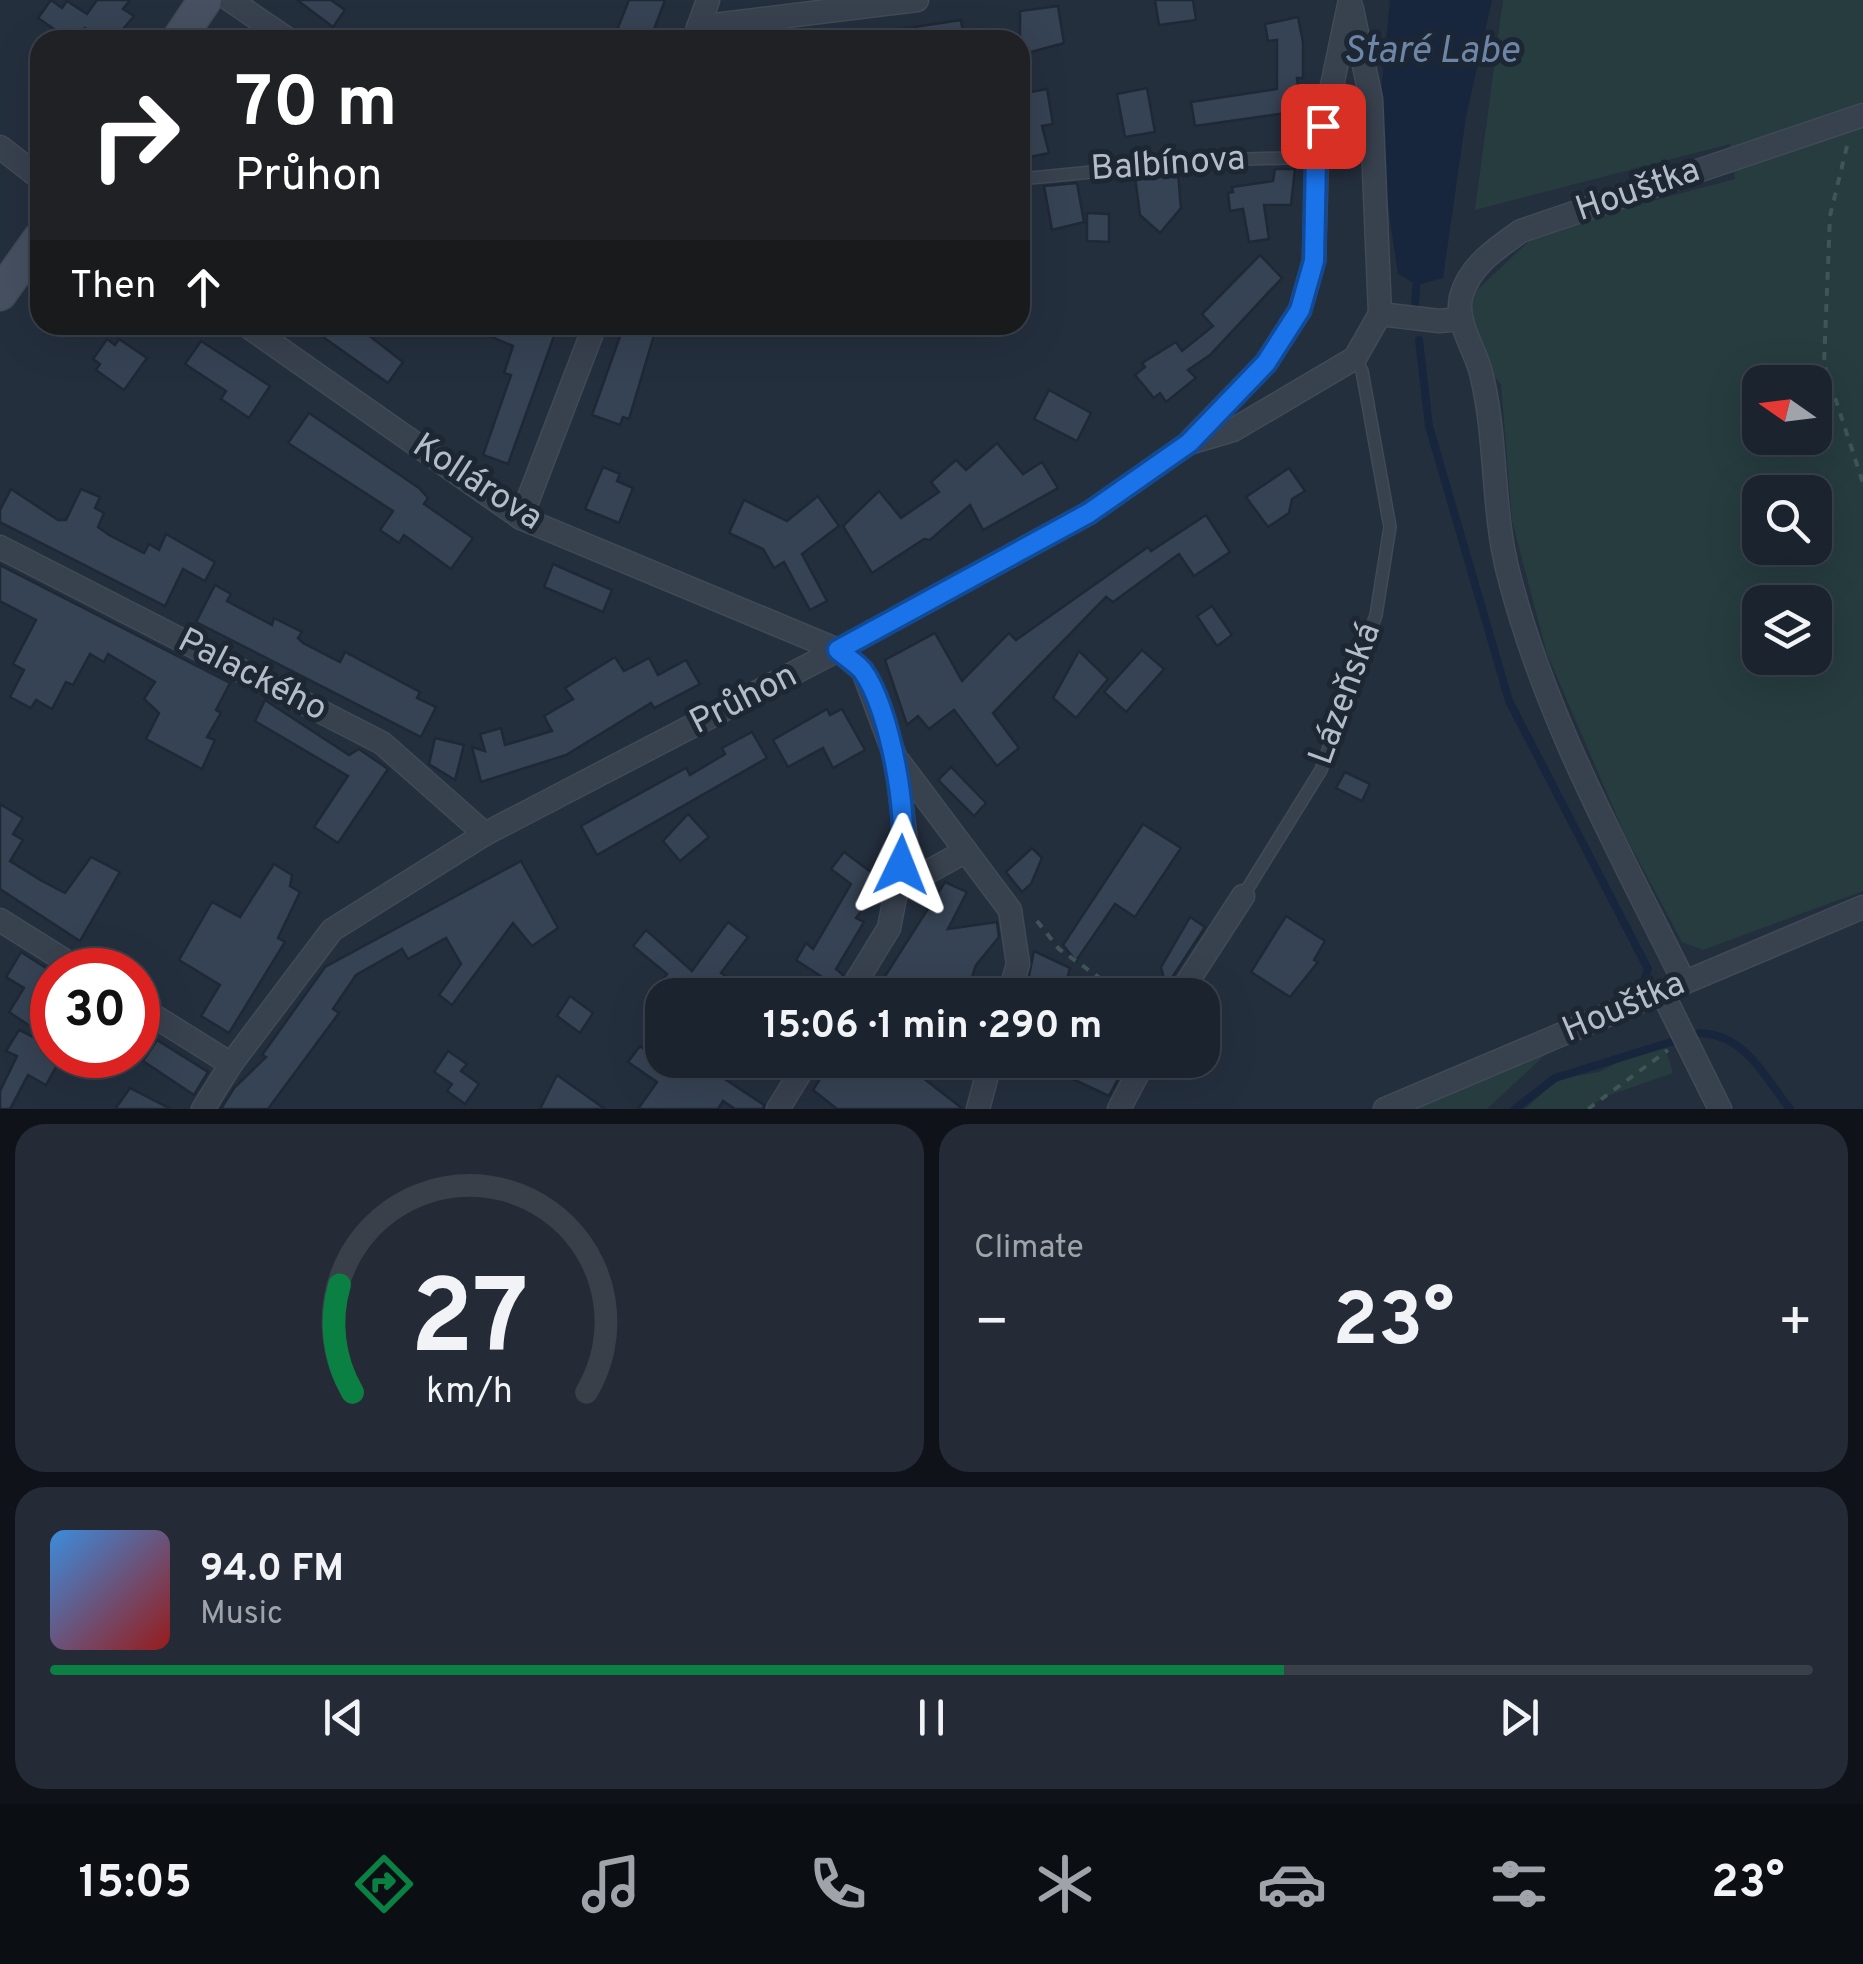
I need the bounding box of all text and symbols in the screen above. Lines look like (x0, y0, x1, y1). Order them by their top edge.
water label: Staré Labe (1343, 28, 1520, 77)
text: 70 m (235, 62, 398, 151)
icon: right (70, 70, 200, 200)
pin (1281, 84, 1366, 169)
icon: arrive (1296, 99, 1351, 154)
street label: Balbínova (1089, 138, 1247, 192)
text: Průhon (235, 149, 382, 206)
street label: Houštka (1570, 149, 1706, 233)
icon: ahead (176, 260, 231, 315)
text: Then (70, 263, 156, 312)
north arrow (1742, 365, 1832, 455)
map controls (1742, 365, 1832, 675)
street label: Kollárova (404, 425, 550, 541)
button: search (1742, 475, 1832, 565)
button: layers (1742, 585, 1832, 675)
street label: Lázeňská (1300, 617, 1392, 771)
street label: Palackého (170, 620, 334, 732)
street label: Průhon (683, 654, 805, 746)
position arrow (849, 813, 953, 917)
speed limit sign: 30 (30, 948, 160, 1078)
street label: Houštka (1556, 963, 1692, 1053)
text: 15:06 · 1 min · 290 m (763, 1003, 1102, 1052)
text: Climate (974, 1229, 1084, 1269)
text: 27 (410, 1258, 529, 1390)
text: 23° (1332, 1277, 1455, 1372)
text: − (974, 1290, 1009, 1360)
text: + (1778, 1290, 1813, 1360)
text: km/h (426, 1370, 513, 1416)
text: 94.0 FM (200, 1546, 344, 1595)
text: Music (200, 1595, 283, 1635)
icon: previous (316, 1690, 371, 1745)
icon: pause (904, 1690, 959, 1745)
icon: next (1492, 1690, 1547, 1745)
icon: directions (349, 1849, 419, 1919)
icon: music (576, 1849, 646, 1919)
icon: phone (803, 1849, 873, 1919)
icon: climate (1030, 1849, 1100, 1919)
icon: car (1257, 1849, 1327, 1919)
icon: filters (1484, 1849, 1554, 1919)
text: 15:05 (79, 1856, 192, 1913)
text: 23° (1711, 1856, 1784, 1913)

